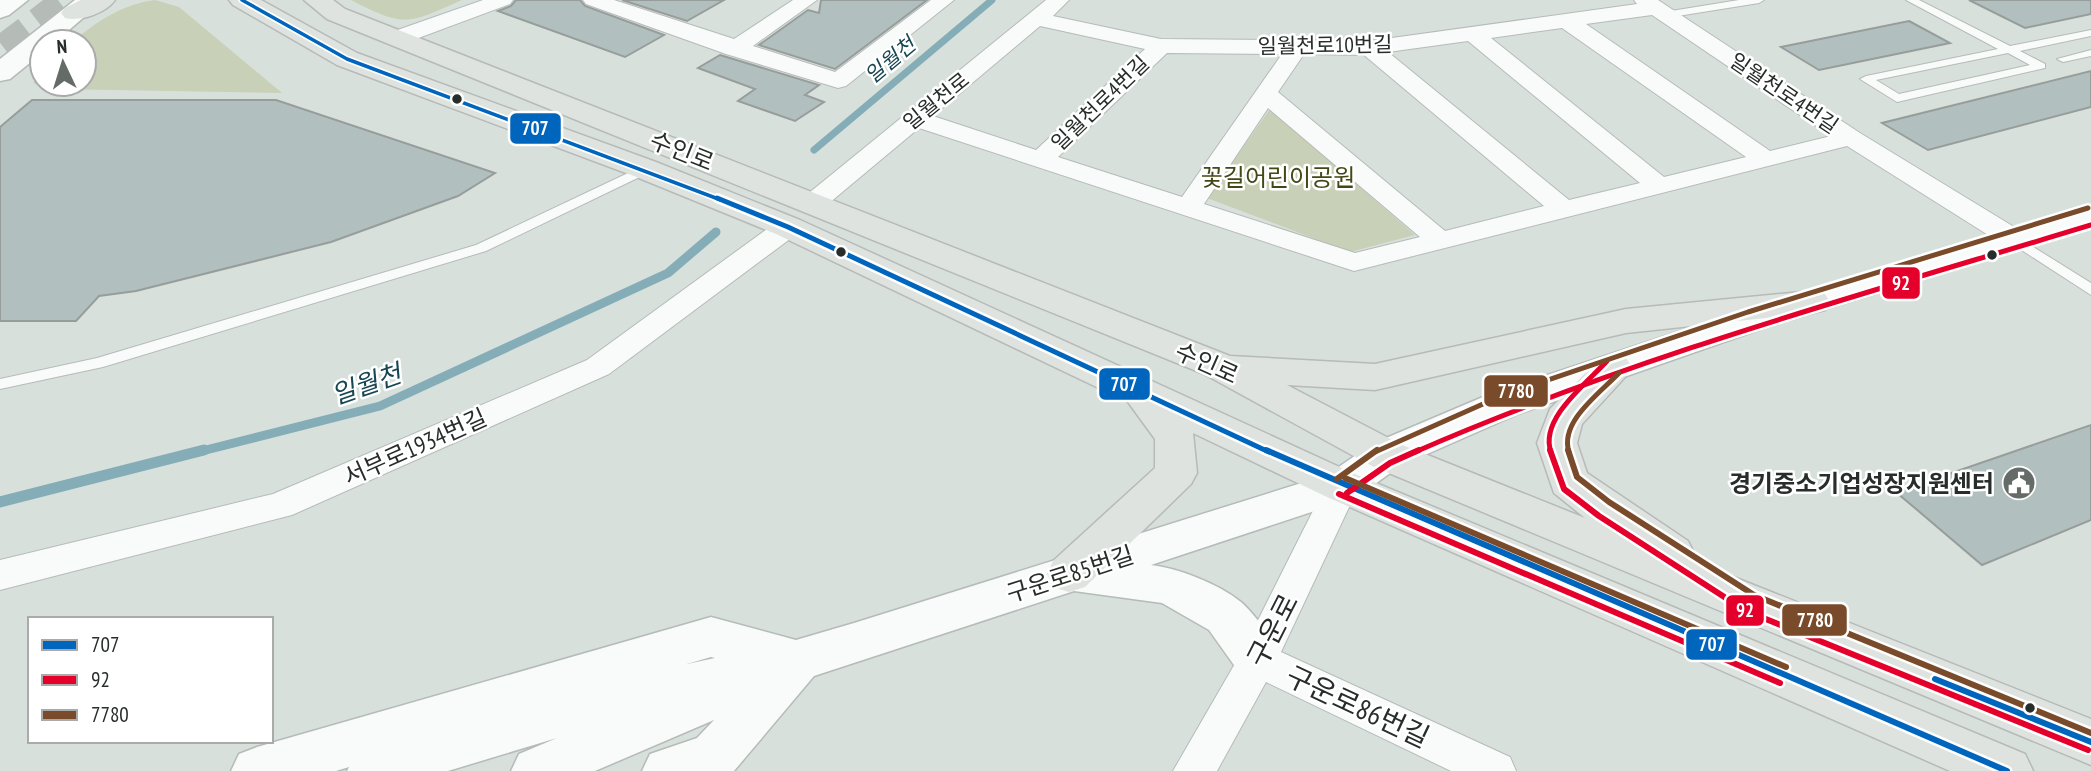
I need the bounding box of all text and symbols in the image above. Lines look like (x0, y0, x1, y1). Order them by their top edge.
north arrow (28, 28, 98, 98)
water label: 일월천 (859, 29, 923, 89)
street label: 일월천로10번길 (1257, 30, 1393, 60)
text: N (56, 34, 68, 58)
street label: 일월천로4번길 (1724, 47, 1844, 139)
street label: 일월천로4번길 (1046, 50, 1154, 156)
street label: 일월천로 (897, 66, 975, 136)
unlabelled marker (450, 92, 464, 106)
line badge: 707 (509, 112, 562, 145)
text: 707 (521, 116, 549, 140)
street label: 수인로 (645, 124, 719, 178)
park label: 꽃길어린이공원 (1201, 162, 1355, 193)
unlabelled marker (834, 245, 848, 259)
unlabelled marker (1985, 248, 1999, 262)
line badge: 92 (1881, 266, 1921, 300)
text: 92 (1892, 271, 1910, 295)
street label: 수인로 (1170, 335, 1244, 391)
water label: 일월천 (327, 356, 408, 411)
line badge: 707 (1098, 367, 1151, 401)
text: 707 (1110, 372, 1138, 396)
line badge: 7780 (1483, 374, 1549, 408)
text: 7780 (1498, 379, 1534, 403)
street label: 서부로1934번길 (339, 402, 491, 492)
public building icon: 경기중소기업성장지원센터 (2000, 464, 2038, 502)
place label: 경기중소기업성장지원센터 (1729, 468, 1994, 499)
street label: 구운로85번길 (1002, 539, 1138, 609)
street label: 구운로 (1238, 587, 1306, 673)
line badge: 92 (1725, 594, 1765, 627)
text: 92 (1736, 598, 1754, 622)
line badge: 7780 (1781, 603, 1848, 637)
text: 7780 (1797, 608, 1833, 632)
legend (28, 617, 273, 743)
line badge: 707 (1685, 628, 1738, 661)
text: 707 (91, 631, 119, 658)
text: 707 (1698, 632, 1726, 656)
street label: 구운로86번길 (1280, 657, 1436, 755)
text: 92 (91, 666, 110, 693)
text: 7780 (91, 701, 129, 728)
unlabelled marker (2023, 701, 2037, 715)

